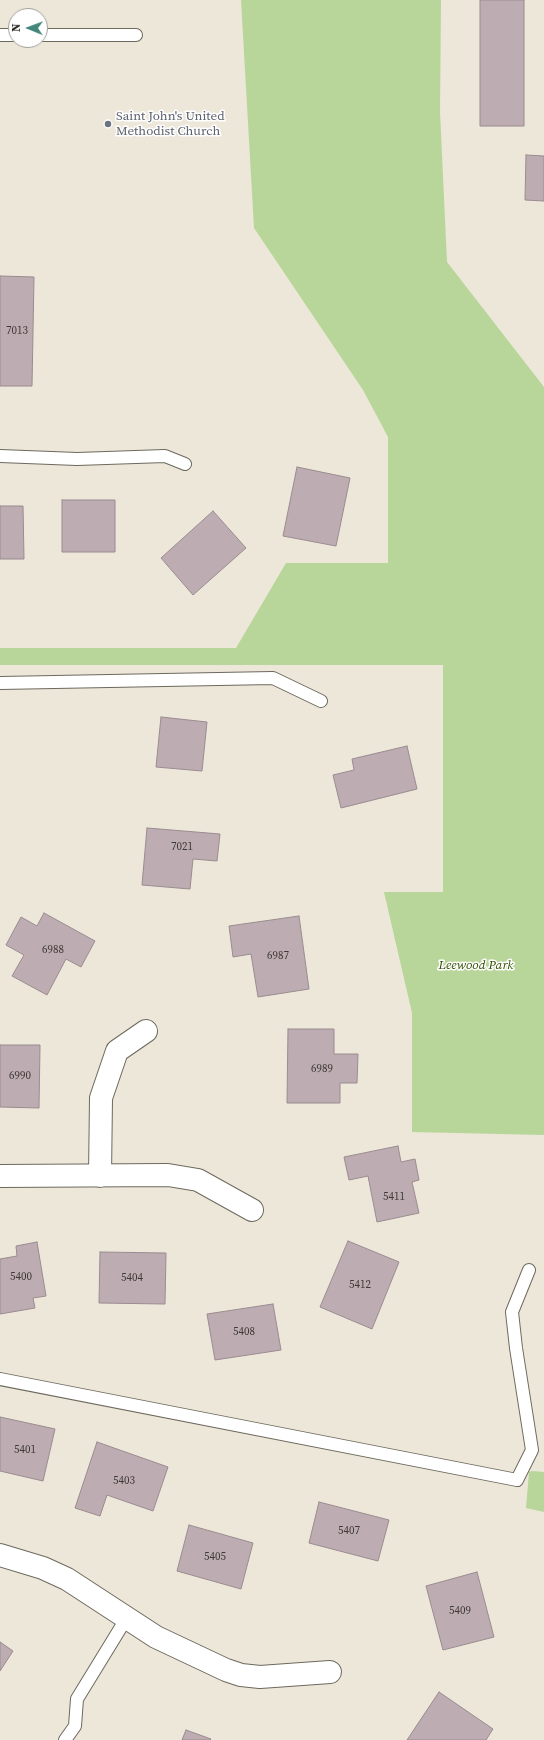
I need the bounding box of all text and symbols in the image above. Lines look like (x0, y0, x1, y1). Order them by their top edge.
north arrow (8, 8, 48, 48)
text: N (9, 24, 24, 32)
place label: Saint John's United Methodist Church (116, 109, 225, 140)
marker: Saint John's United Methodist Church (103, 119, 113, 129)
house number: 7013 (6, 324, 28, 338)
house number: 7021 (171, 840, 193, 854)
house number: 6988 (42, 943, 64, 957)
house number: 6987 (267, 949, 289, 963)
park label: Leewood Park (439, 958, 513, 974)
house number: 6989 (311, 1062, 333, 1076)
house number: 6990 (9, 1069, 31, 1083)
house number: 5411 (383, 1190, 405, 1204)
house number: 5400 (10, 1270, 32, 1284)
house number: 5404 (121, 1271, 143, 1285)
house number: 5412 (349, 1278, 371, 1292)
house number: 5408 (233, 1325, 255, 1339)
house number: 5401 (14, 1443, 36, 1457)
house number: 5403 (113, 1474, 135, 1488)
house number: 5407 (338, 1524, 360, 1538)
house number: 5405 (204, 1550, 226, 1564)
house number: 5409 (449, 1604, 471, 1618)

